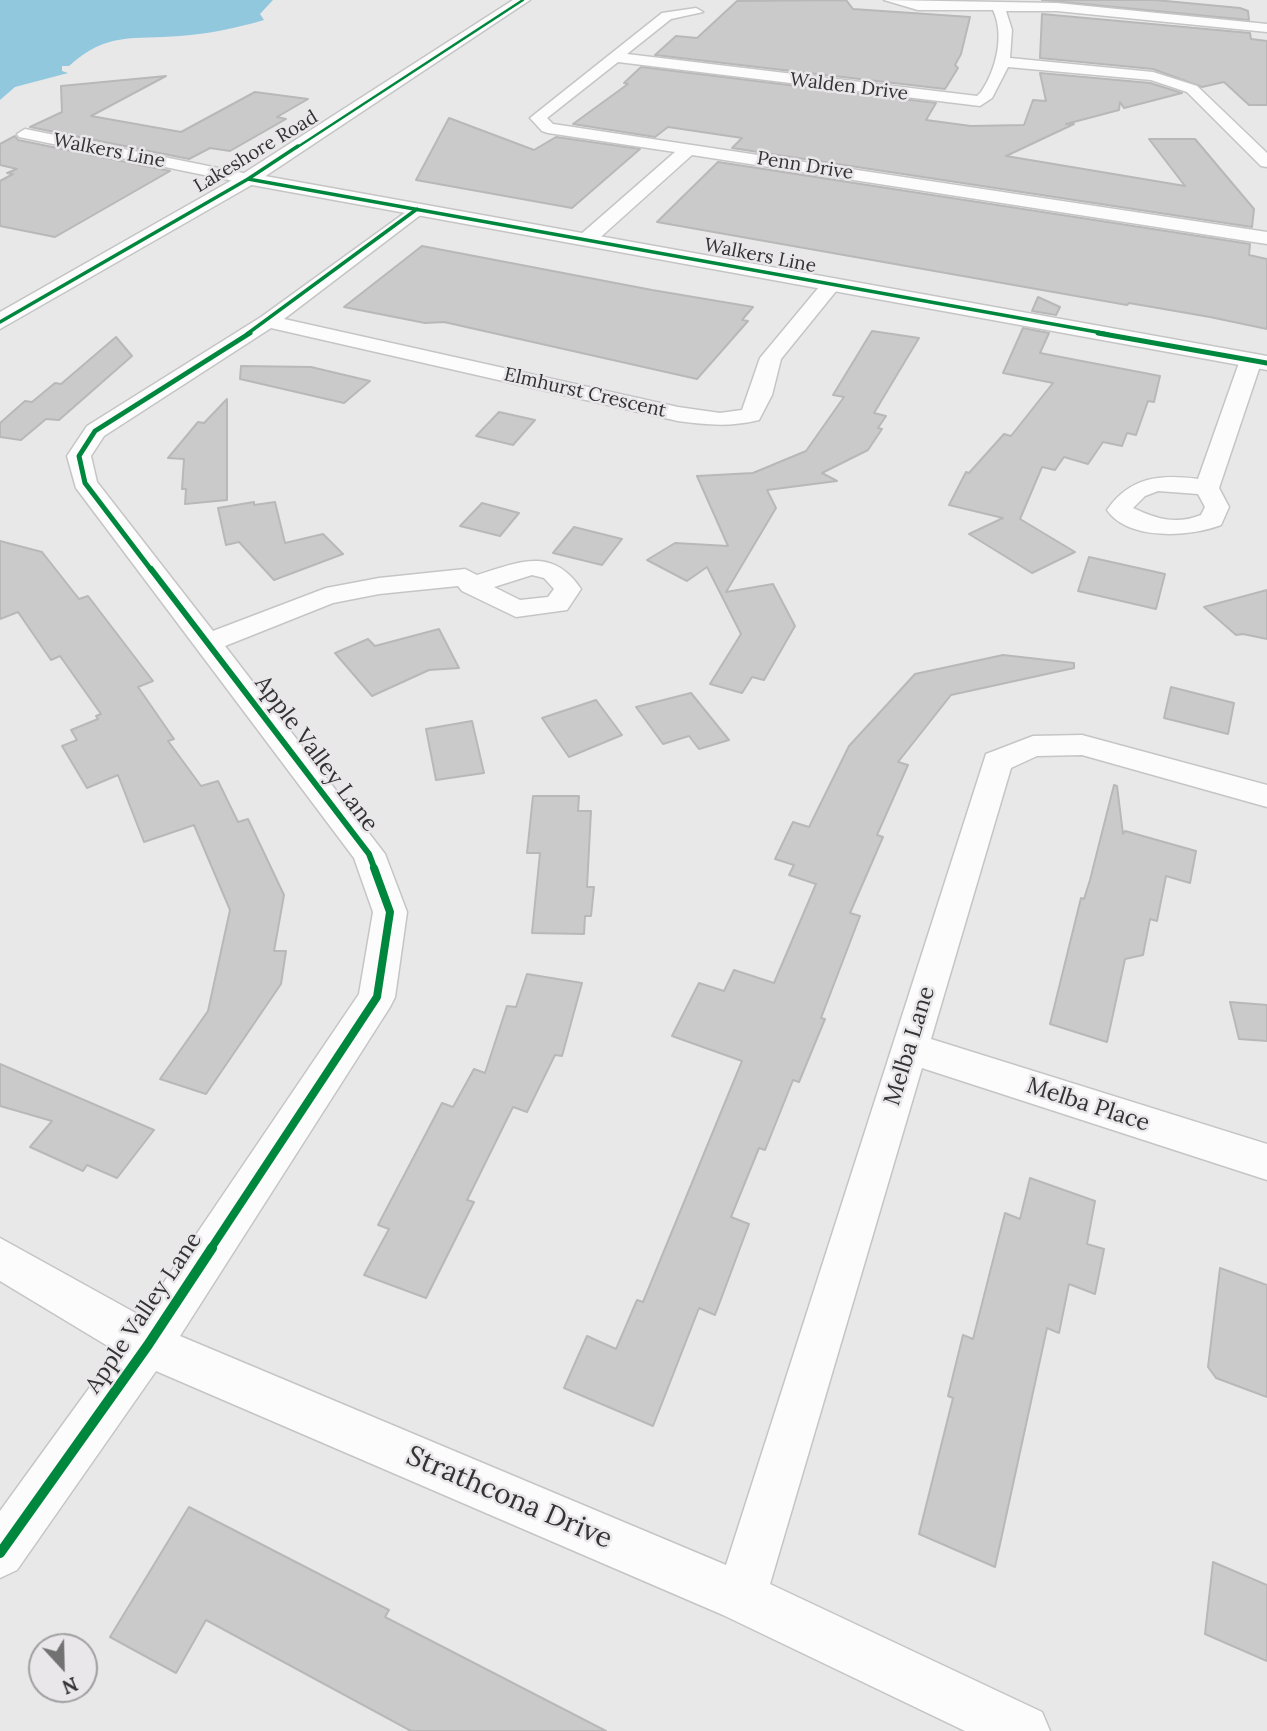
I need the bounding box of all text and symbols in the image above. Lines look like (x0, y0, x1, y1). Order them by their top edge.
street label: Walden Drive (789, 68, 909, 106)
street label: Lakeshore Road (190, 106, 322, 198)
street label: Walkers Line (51, 129, 167, 173)
street label: Penn Drive (755, 147, 855, 185)
street label: Walkers Line (702, 234, 818, 278)
street label: Elmhurst Crescent (502, 363, 668, 423)
street label: Apple Valley Lane (248, 671, 384, 837)
street label: Melba Lane (879, 983, 941, 1109)
street label: Melba Place (1023, 1072, 1153, 1138)
street label: Apple Valley Lane (80, 1227, 208, 1399)
street label: Strathcona Drive (401, 1439, 617, 1557)
north arrow (28, 1633, 98, 1703)
text: N (59, 1672, 81, 1699)

